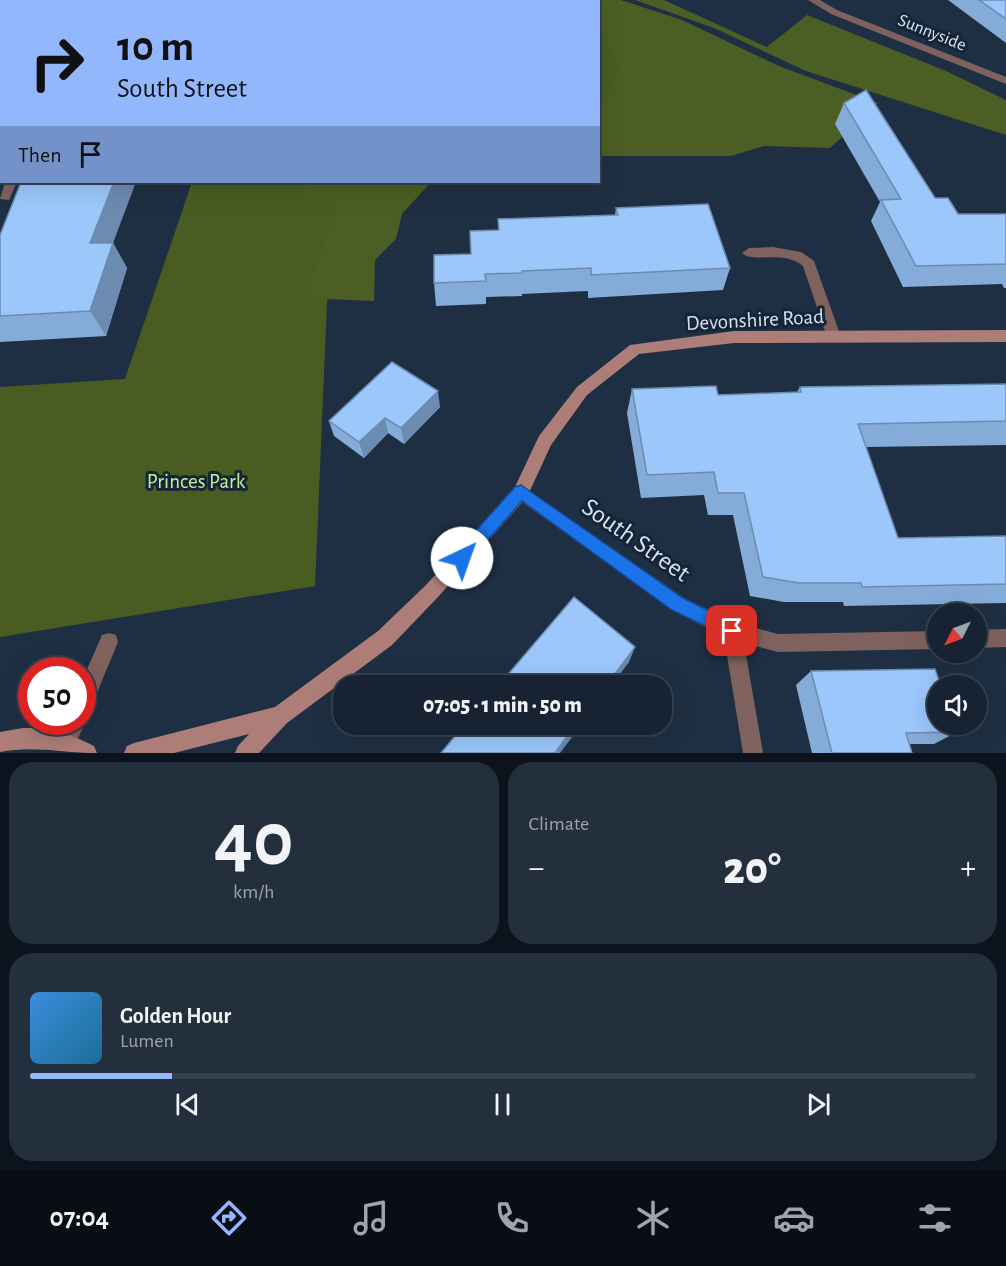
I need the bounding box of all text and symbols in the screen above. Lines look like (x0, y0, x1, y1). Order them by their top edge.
street label: Sunnyside (895, 11, 969, 55)
icon: right (18, 24, 96, 102)
text: 10 m (117, 26, 194, 68)
text: South Street (117, 75, 247, 102)
icon: arrive (74, 138, 107, 171)
text: Then (18, 144, 62, 166)
street label: Devonshire Road (685, 306, 825, 334)
park label: Princes Park (147, 471, 246, 492)
street label: South Street (577, 493, 695, 587)
position arrow (430, 526, 494, 590)
north arrow (927, 603, 987, 663)
map controls (927, 603, 987, 735)
pin (706, 605, 757, 656)
icon: arrive (715, 614, 748, 647)
speed limit sign: 50 (18, 657, 96, 735)
button: sound (927, 675, 987, 735)
text: 07:05 · 1 min · 50 m (423, 694, 582, 716)
text: 40 (214, 802, 294, 880)
text: Climate (529, 814, 589, 834)
text: 20° (723, 847, 781, 892)
text: − (529, 852, 544, 885)
text: + (960, 852, 976, 885)
text: km/h (233, 882, 274, 902)
text: Golden Hour (120, 1005, 231, 1027)
text: Lumen (120, 1031, 174, 1051)
icon: previous (171, 1088, 204, 1121)
icon: pause (486, 1088, 519, 1121)
icon: next (802, 1088, 835, 1121)
icon: directions (208, 1197, 250, 1239)
icon: music (350, 1197, 392, 1239)
icon: phone (491, 1197, 533, 1239)
icon: climate (632, 1197, 674, 1239)
icon: car (773, 1197, 815, 1239)
icon: filters (914, 1197, 956, 1239)
text: 07:04 (50, 1204, 109, 1231)

